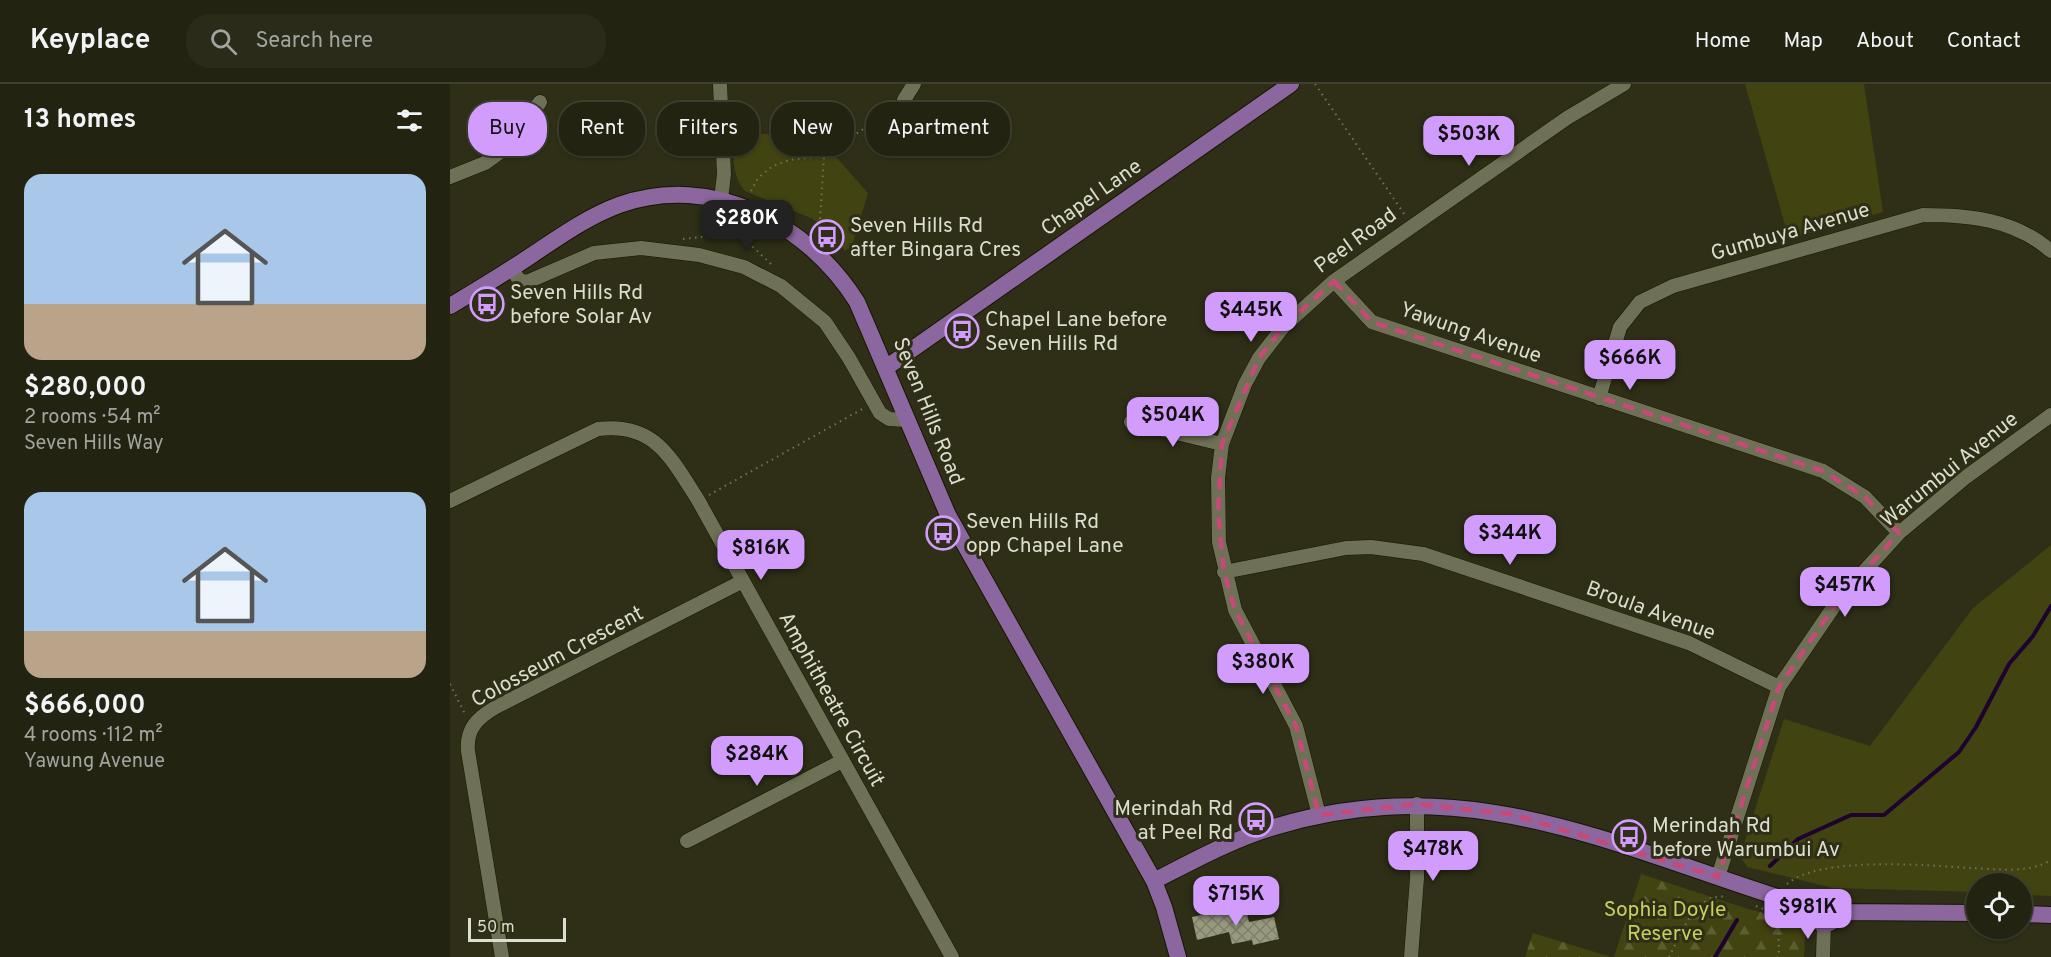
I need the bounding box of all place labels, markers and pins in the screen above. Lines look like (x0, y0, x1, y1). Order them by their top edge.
pin: $503K (1427, 116, 1511, 167)
pin: $280K (705, 200, 789, 251)
place label: Seven Hills Rd after Bingara Cres (850, 213, 1021, 264)
bus stop icon: Seven Hills Rd after Bingara Cres (809, 219, 845, 255)
place label: Seven Hills Rd before Solar Av (510, 280, 652, 331)
bus stop icon: Seven Hills Rd before Solar Av (469, 286, 505, 322)
pin: $445K (1209, 292, 1293, 343)
place label: Chapel Lane before Seven Hills Rd (985, 307, 1167, 358)
bus stop icon: Chapel Lane before Seven Hills Rd (944, 313, 980, 349)
pin: $666K (1588, 340, 1672, 391)
pin: $504K (1131, 397, 1215, 448)
place label: Seven Hills Rd opp Chapel Lane (966, 509, 1123, 560)
bus stop icon: Seven Hills Rd opp Chapel Lane (925, 515, 961, 551)
pin: $344K (1468, 515, 1552, 566)
pin: $816K (719, 530, 803, 581)
pin: $457K (1803, 567, 1887, 618)
pin: $380K (1221, 644, 1305, 695)
pin: $284K (715, 736, 799, 787)
place label: Merindah Rd at Peel Rd (1114, 796, 1233, 847)
bus stop icon: Merindah Rd at Peel Rd (1238, 802, 1274, 838)
place label: Merindah Rd before Warumbui Av (1652, 813, 1840, 864)
bus stop icon: Merindah Rd before Warumbui Av (1611, 819, 1647, 855)
pin: $478K (1391, 831, 1475, 882)
pin: $715K (1194, 876, 1278, 927)
pin: $981K (1766, 889, 1850, 940)

